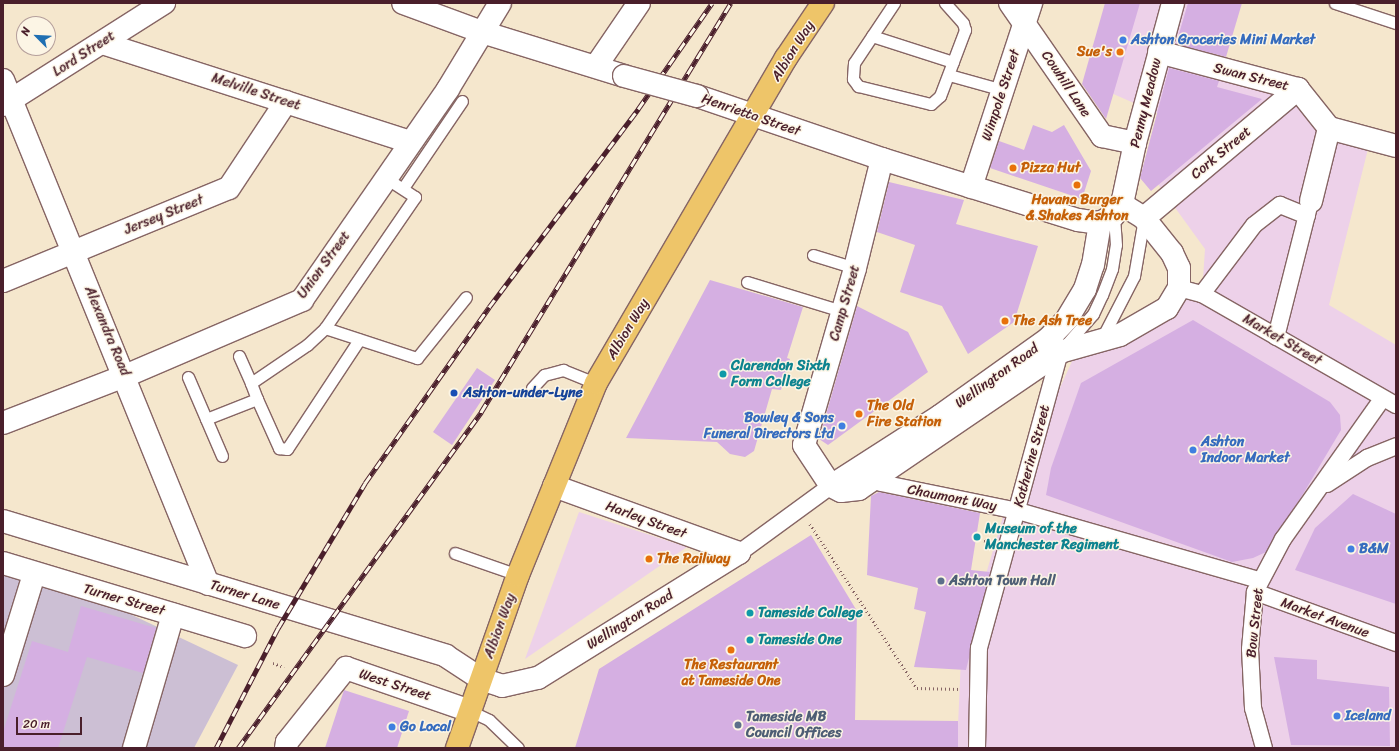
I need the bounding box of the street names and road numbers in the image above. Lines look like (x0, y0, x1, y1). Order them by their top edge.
street label: Albion Way (768, 18, 818, 84)
street label: Lord Street (50, 28, 118, 80)
street label: Wimpole Street (978, 47, 1024, 143)
street label: Cowhill Lane (1038, 48, 1094, 120)
street label: Penny Meadow (1127, 57, 1165, 149)
street label: Swan Street (1211, 59, 1291, 95)
street label: Melville Street (210, 70, 302, 114)
street label: Henrietta Street (699, 90, 803, 140)
street label: Cork Street (1188, 123, 1254, 183)
street label: Jersey Street (122, 191, 206, 239)
street label: Union Street (294, 228, 354, 302)
street label: Camp Street (826, 263, 864, 343)
street label: Alexandra Road (81, 284, 133, 378)
street label: Albion Way (603, 296, 653, 362)
street label: Market Street (1239, 311, 1325, 369)
street label: Wellington Road (952, 340, 1042, 412)
street label: Katherine Street (1010, 403, 1054, 509)
street label: Chaumont Way (906, 481, 998, 515)
street label: Harley Street (603, 498, 689, 542)
street label: Turner Lane (208, 576, 282, 614)
street label: Turner Street (81, 580, 167, 620)
street label: Wellington Road (584, 587, 676, 653)
street label: Bow Street (1243, 587, 1267, 659)
street label: Albion Way (480, 591, 520, 661)
street label: Market Avenue (1279, 594, 1371, 642)
street label: West Street (357, 665, 433, 705)

